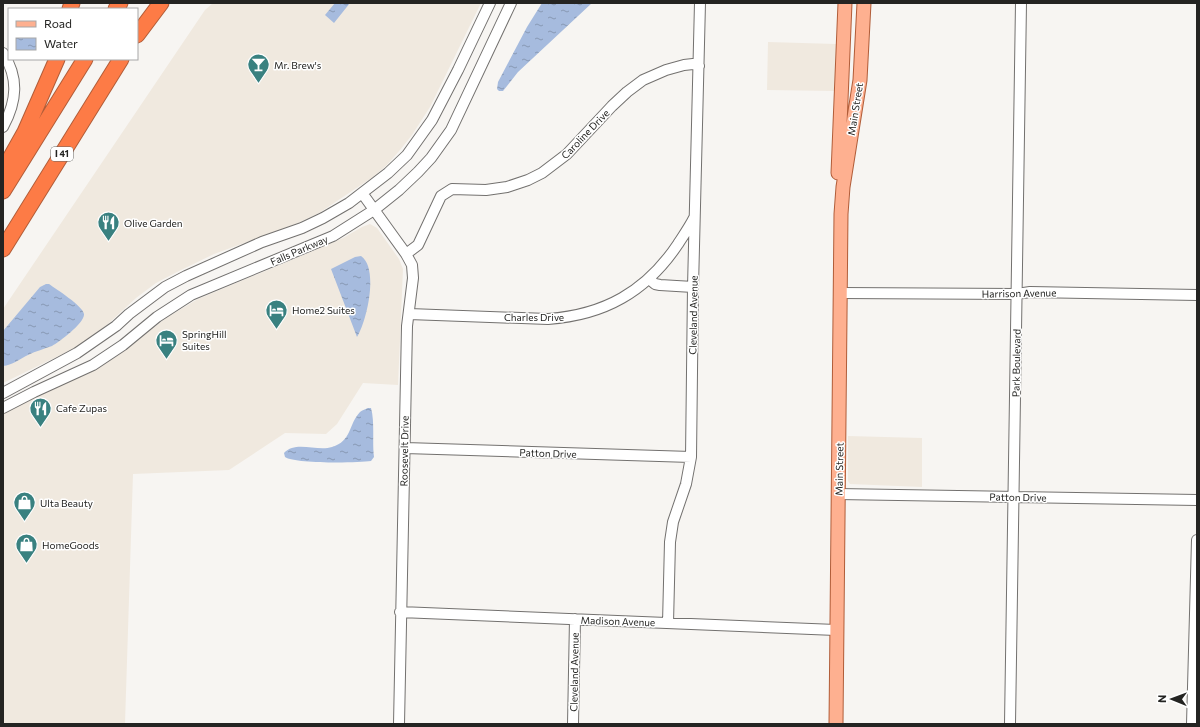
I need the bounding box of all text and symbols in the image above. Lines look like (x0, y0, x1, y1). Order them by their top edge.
legend (8, 8, 138, 60)
text: Road (44, 16, 72, 30)
text: Water (44, 36, 78, 50)
bar icon: Mr. Brew's (246, 52, 272, 85)
place label: Mr. Brew's (274, 59, 322, 71)
street label: Main Street (845, 82, 865, 136)
street label: Caroline Drive (558, 107, 612, 161)
road number: I 41 (51, 147, 73, 161)
restaurant icon: Olive Garden (95, 210, 121, 243)
place label: Olive Garden (124, 217, 183, 229)
street label: Falls Parkway (268, 232, 330, 268)
street label: Cleveland Avenue (686, 275, 700, 355)
street label: Harrison Avenue (982, 286, 1056, 300)
hotel icon: Home2 Suites (263, 297, 289, 330)
place label: Home2 Suites (292, 304, 355, 316)
street label: Charles Drive (504, 311, 564, 323)
hotel icon: SpringHill Suites (153, 327, 179, 360)
place label: SpringHill Suites (182, 328, 227, 352)
street label: Park Boulevard (1009, 328, 1023, 397)
restaurant icon: Cafe Zupas (27, 395, 53, 428)
place label: Cafe Zupas (56, 402, 107, 414)
street label: Roosevelt Drive (397, 415, 411, 487)
street label: Main Street (833, 442, 845, 496)
street label: Patton Drive (519, 446, 577, 460)
shop icon: Ulta Beauty (11, 490, 37, 523)
street label: Patton Drive (989, 490, 1047, 504)
place label: Ulta Beauty (40, 497, 93, 509)
shop icon: HomeGoods (14, 532, 40, 565)
place label: HomeGoods (42, 539, 100, 551)
street label: Madison Avenue (581, 614, 655, 628)
street label: Cleveland Avenue (567, 632, 581, 712)
north arrow (1152, 679, 1192, 719)
text: N (1155, 695, 1168, 703)

